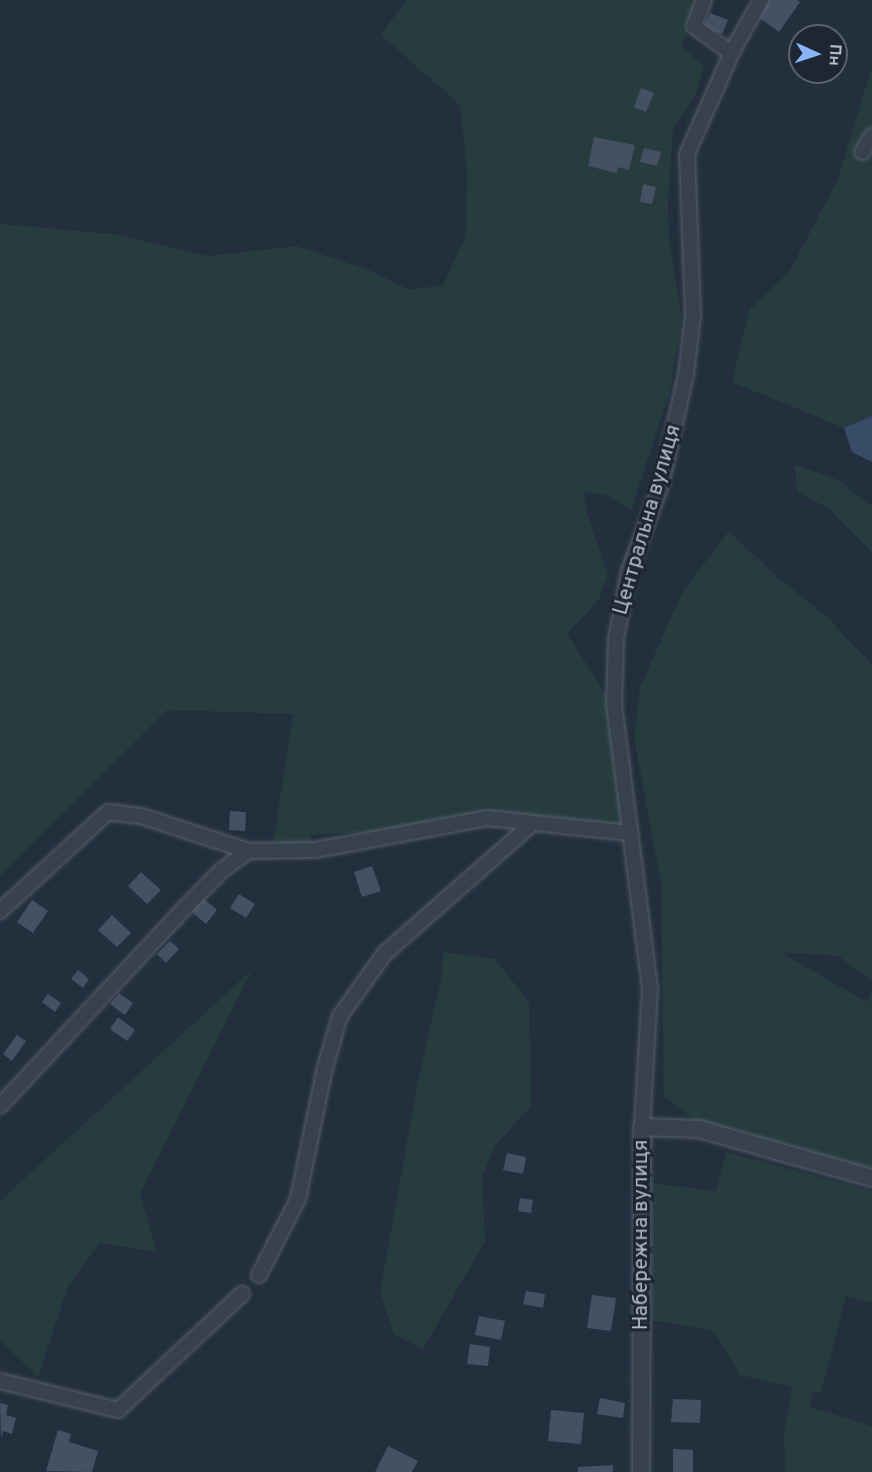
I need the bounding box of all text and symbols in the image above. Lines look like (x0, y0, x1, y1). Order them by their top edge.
north arrow (788, 24, 848, 84)
text: Пн (823, 44, 845, 66)
street label: Центральна вулиця (609, 422, 687, 618)
street label: Набережна вулиця (629, 1140, 655, 1330)

